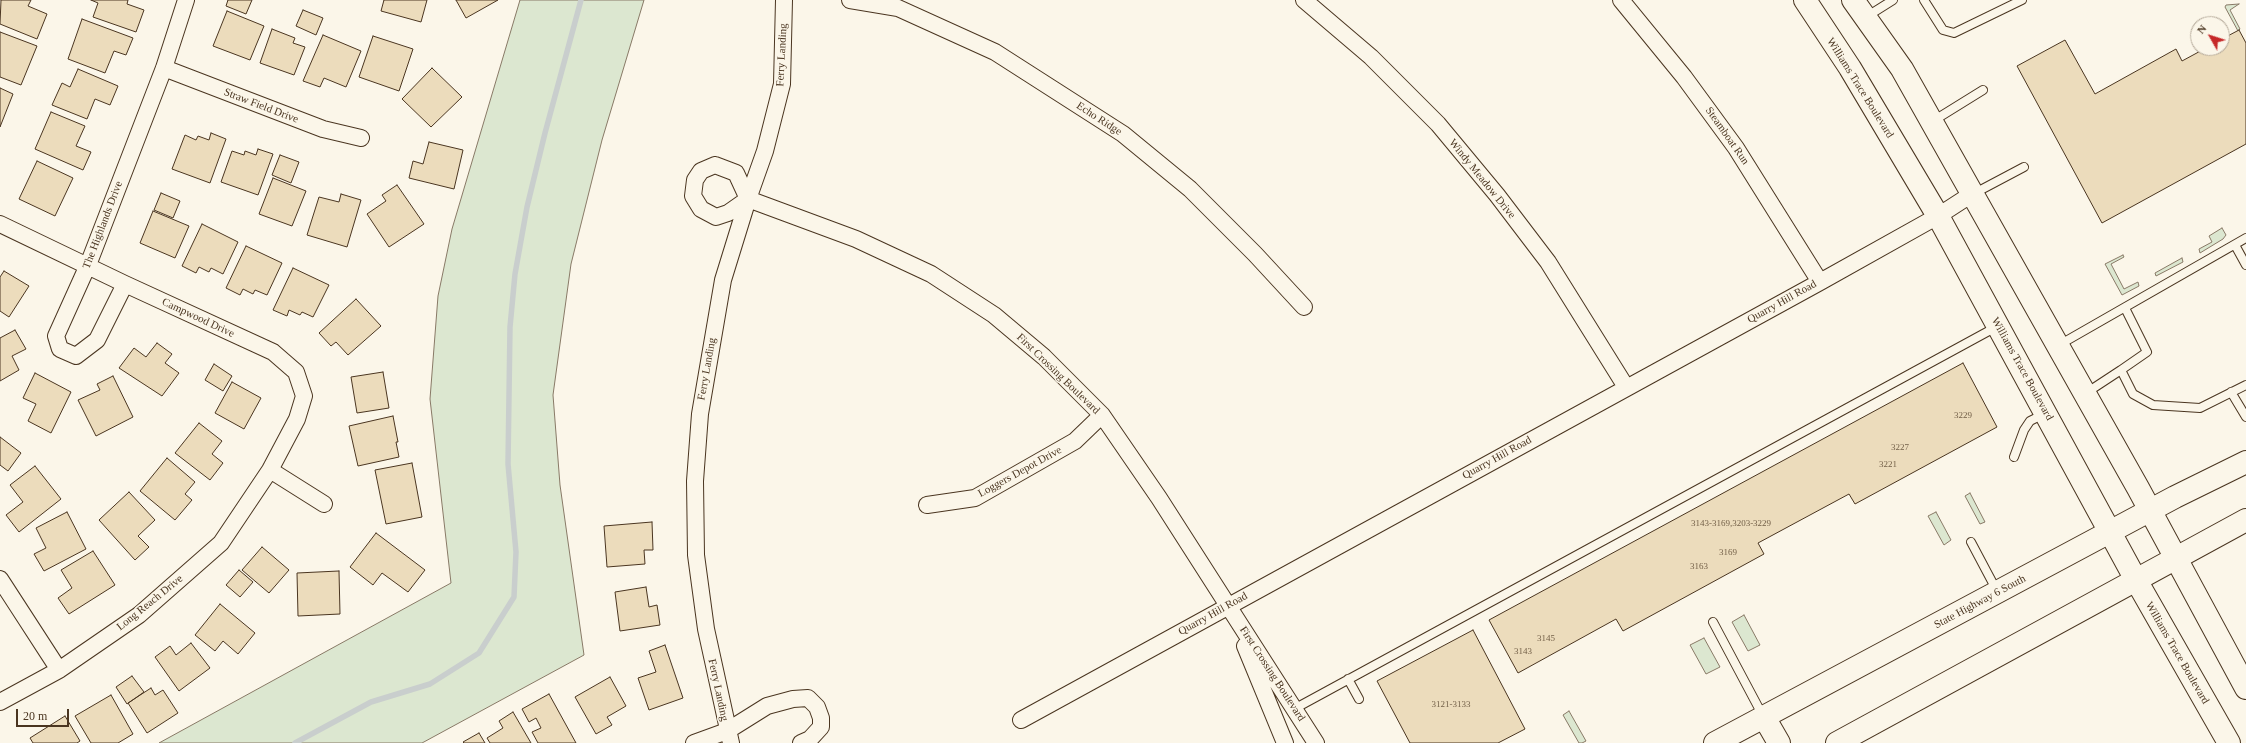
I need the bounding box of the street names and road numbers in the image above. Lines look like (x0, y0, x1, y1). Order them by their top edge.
street label: Ferry Landing (774, 23, 790, 87)
street label: Williams Trace Boulevard (1824, 35, 1896, 141)
street label: Straw Field Drive (222, 86, 300, 126)
street label: Echo Ridge (1074, 99, 1124, 139)
street label: Steamboat Run (1702, 105, 1752, 167)
street label: Windy Meadow Drive (1446, 137, 1518, 221)
street label: The Highlands Drive (80, 179, 126, 271)
street label: Quarry Hill Road (1745, 278, 1819, 326)
street label: Campwood Drive (160, 295, 236, 341)
street label: Williams Trace Boulevard (1988, 315, 2056, 423)
street label: First Crossing Boulevard (1014, 331, 1102, 417)
street label: Ferry Landing (695, 337, 719, 401)
street label: Quarry Hill Road (1460, 434, 1534, 482)
street label: Loggers Depot Drive (976, 444, 1064, 500)
street label: Long Reach Drive (114, 572, 186, 634)
street label: State Highway 6 South (1932, 572, 2028, 632)
street label: Quarry Hill Road (1176, 590, 1250, 638)
street label: Williams Trace Boulevard (2142, 600, 2212, 706)
street label: First Crossing Boulevard (1236, 624, 1308, 724)
street label: Ferry Landing (705, 658, 731, 722)

